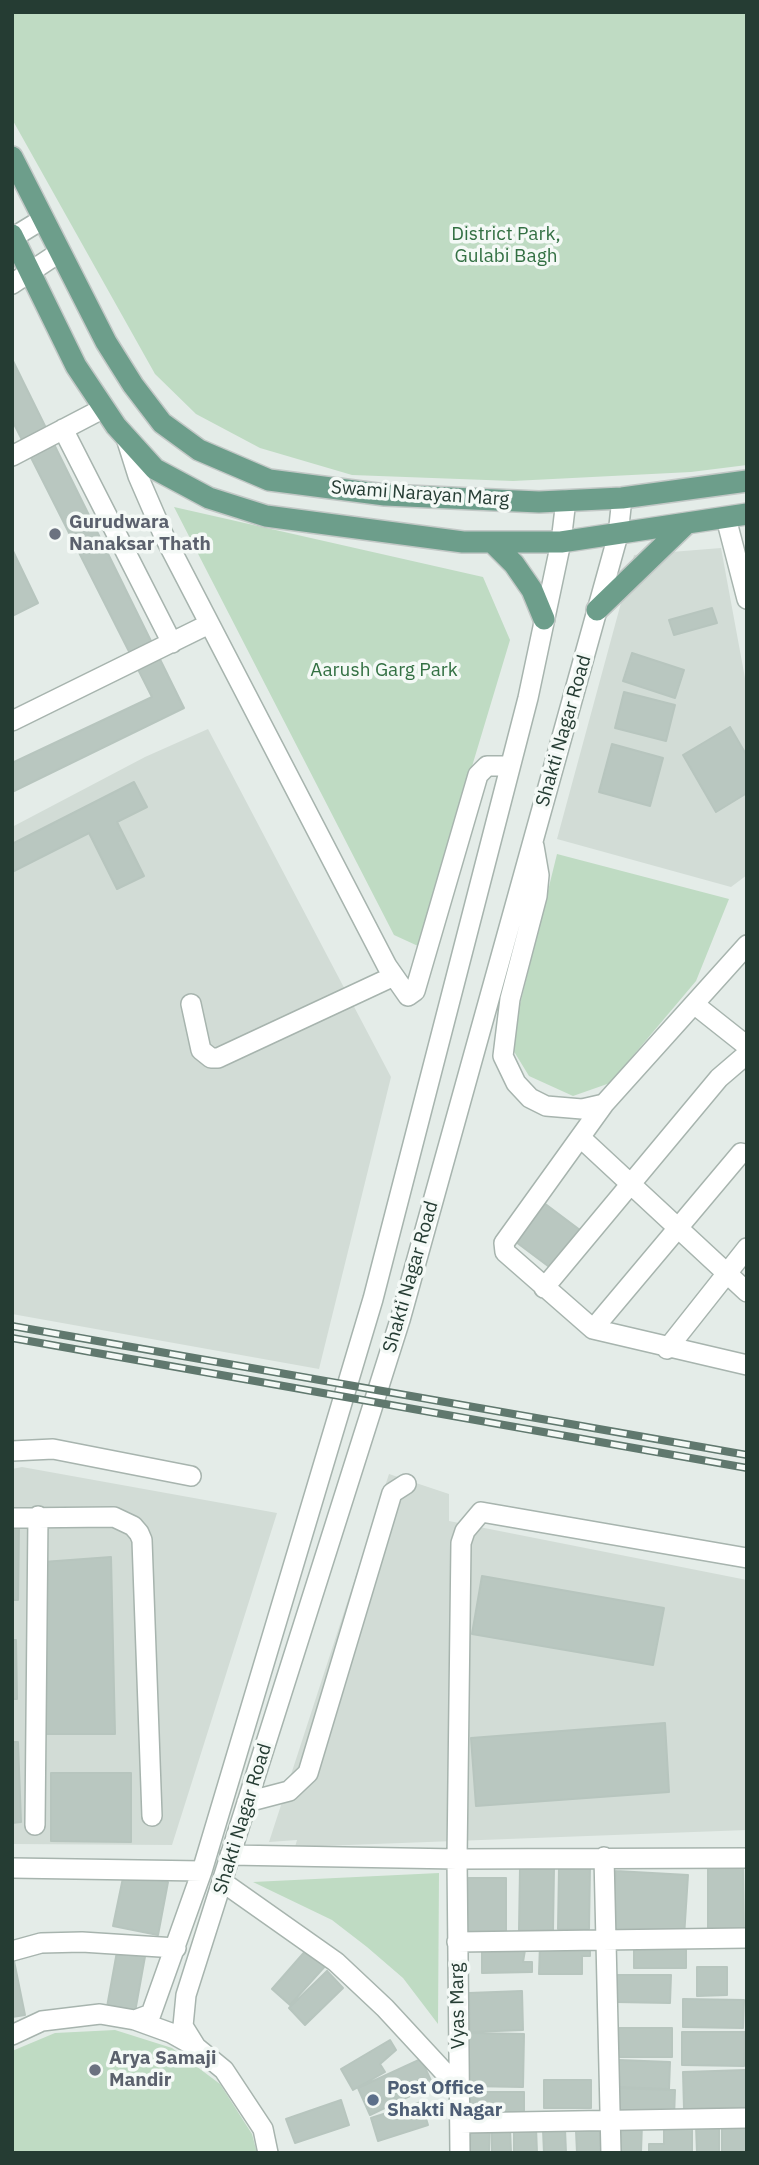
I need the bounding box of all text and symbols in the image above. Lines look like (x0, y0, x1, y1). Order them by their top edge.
park label: District Park, Gulabi Bagh (451, 224, 561, 268)
street label: Swami Narayan Marg (330, 476, 510, 512)
place label: Gurudwara Nanaksar Thath (69, 512, 211, 556)
marker: Gurudwara Nanaksar Thath (47, 526, 63, 542)
street label: Shakti Nagar Road (531, 653, 597, 809)
park label: Aarush Garg Park (310, 660, 458, 682)
street label: Shakti Nagar Road (378, 1199, 444, 1355)
street label: Shakti Nagar Road (209, 1741, 277, 1897)
street label: Vyas Marg (446, 1962, 470, 2050)
place label: Arya Samaji Mandir (109, 2048, 216, 2092)
marker: Arya Samaji Mandir (87, 2062, 103, 2078)
place label: Post Office Shakti Nagar (387, 2078, 502, 2122)
marker: Post Office Shakti Nagar (365, 2092, 381, 2108)

